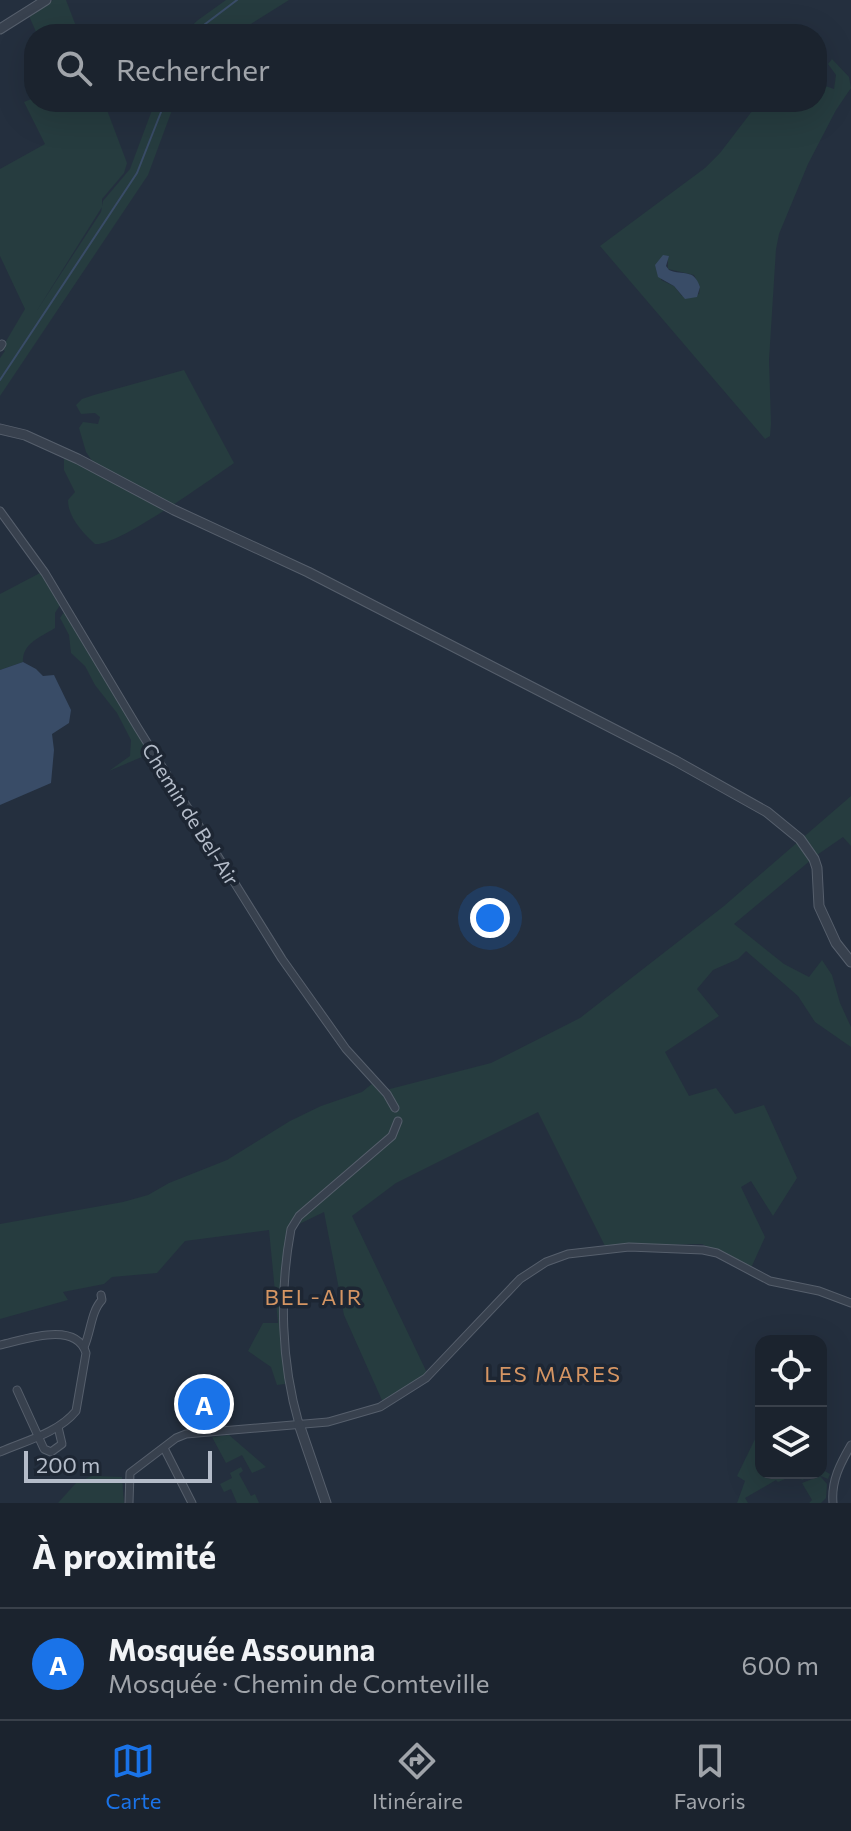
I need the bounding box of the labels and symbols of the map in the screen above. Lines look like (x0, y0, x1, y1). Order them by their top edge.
street label: Chemin de Bel-Air (138, 739, 244, 889)
your location (470, 898, 510, 938)
district label: BEL-AIR (265, 1283, 363, 1310)
district label: LES MARES (484, 1360, 622, 1387)
pin: A (178, 1374, 230, 1434)
scale bar (24, 1447, 212, 1483)

